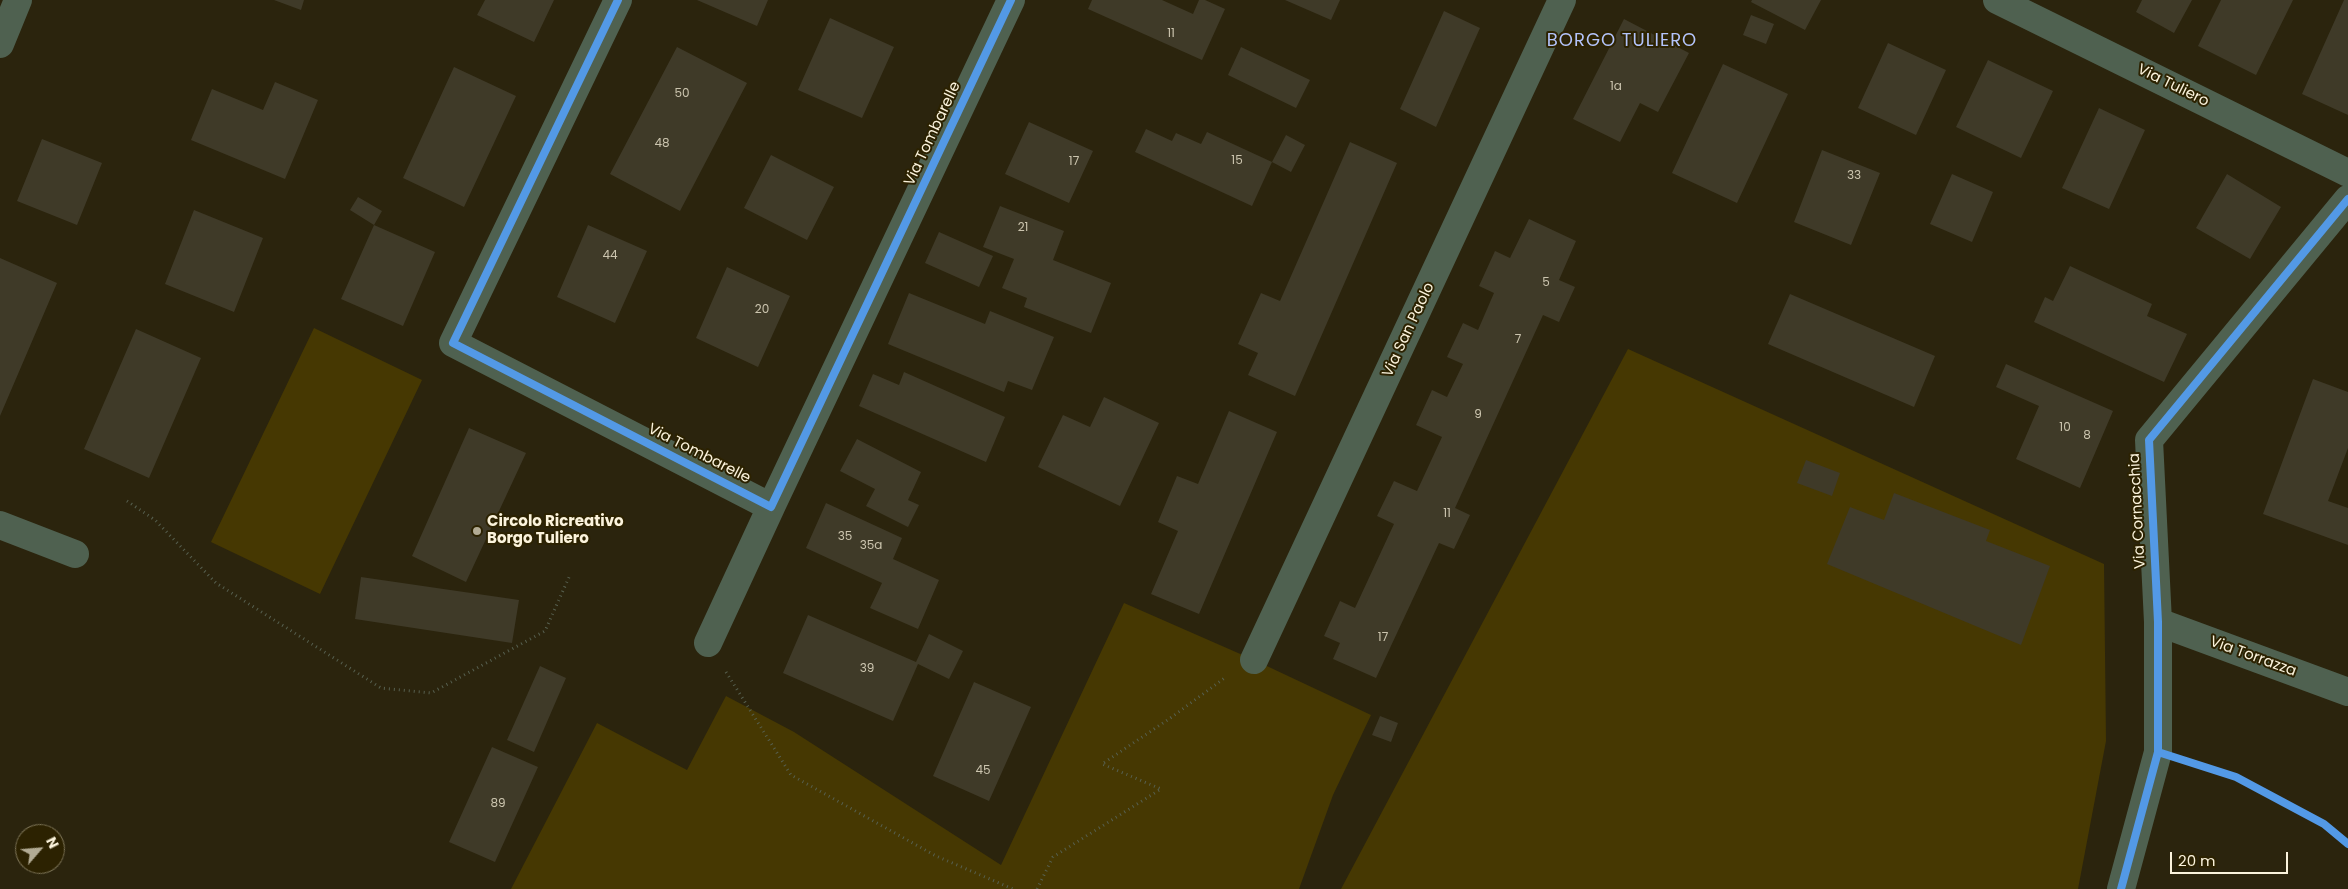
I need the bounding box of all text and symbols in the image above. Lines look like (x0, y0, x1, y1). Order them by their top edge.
house number: 11 (1167, 27, 1175, 41)
district label: BORGO TULIERO (1545, 30, 1699, 52)
street label: Via Tuliero (2134, 61, 2212, 111)
street label: Via Tombarelle (901, 79, 965, 189)
house number: 1a (1610, 80, 1622, 94)
house number: 50 (674, 87, 690, 101)
house number: 48 (654, 137, 670, 151)
house number: 15 (1231, 154, 1243, 168)
house number: 17 (1069, 155, 1079, 169)
house number: 33 (1847, 169, 1861, 183)
house number: 21 (1018, 221, 1028, 235)
house number: 44 (602, 249, 618, 263)
house number: 5 (1542, 276, 1550, 290)
street label: Via San Paolo (1379, 280, 1439, 380)
house number: 20 (755, 303, 769, 317)
house number: 7 (1515, 333, 1521, 347)
house number: 9 (1474, 408, 1482, 422)
street label: Via Tombarelle (645, 420, 753, 488)
house number: 10 (2059, 421, 2071, 435)
house number: 8 (2083, 429, 2091, 443)
street label: Via Cornacchia (2126, 453, 2150, 569)
house number: 11 (1443, 507, 1451, 521)
place label: Circolo Ricreativo Borgo Tuliero (487, 513, 624, 548)
marker: Circolo Ricreativo Borgo Tuliero (471, 525, 483, 537)
house number: 35 (838, 530, 852, 544)
house number: 35a (860, 539, 882, 553)
house number: 17 (1378, 631, 1388, 645)
street label: Via Torrazza (2207, 633, 2299, 681)
house number: 39 (860, 662, 874, 676)
house number: 45 (975, 764, 991, 778)
house number: 89 (490, 797, 506, 811)
north arrow (15, 824, 65, 874)
text: N (41, 833, 64, 852)
scale bar (2173, 842, 2290, 874)
text: 20 m (2178, 850, 2216, 871)

